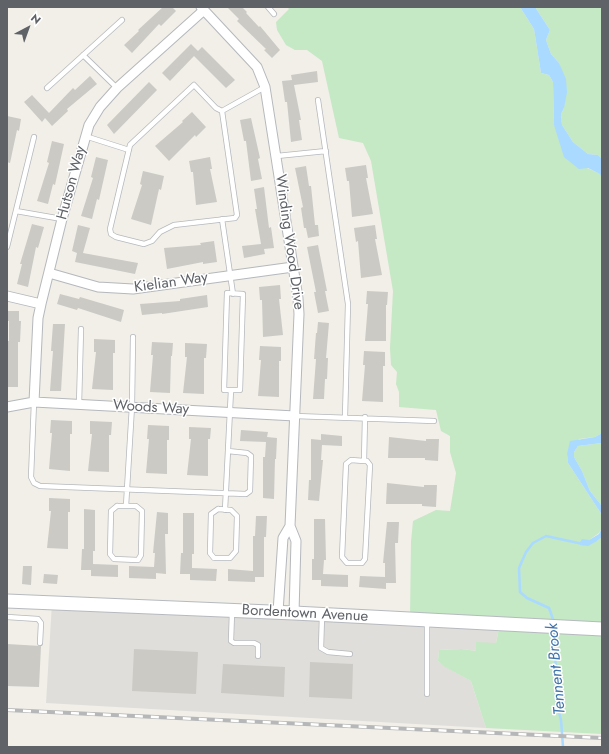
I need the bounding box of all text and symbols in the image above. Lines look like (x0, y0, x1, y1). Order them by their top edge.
north arrow (8, 8, 48, 48)
text: N (27, 10, 44, 28)
street label: Hutson Way (53, 144, 91, 222)
street label: Winding Wood Drive (271, 173, 307, 311)
street label: Kielian Way (133, 269, 209, 297)
street label: Woods Way (112, 397, 190, 419)
street label: Bordentown Avenue (241, 602, 369, 626)
water label: Tennent Brook (543, 622, 571, 716)

